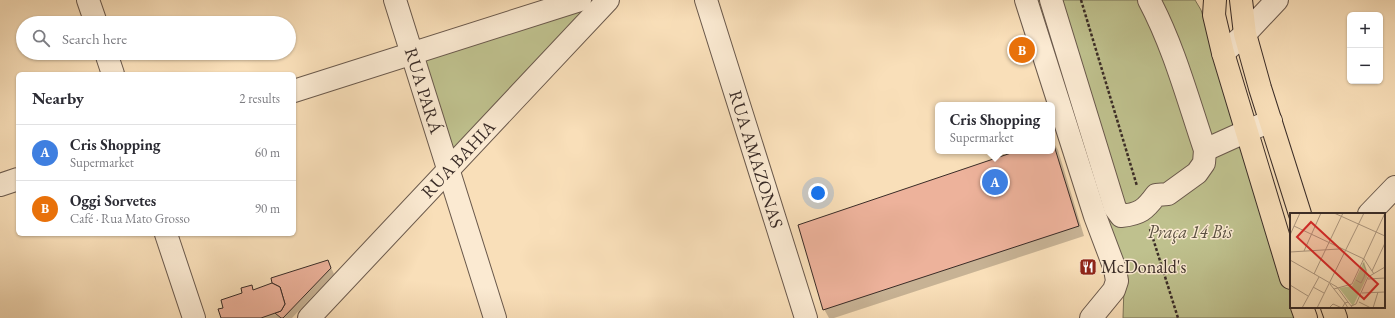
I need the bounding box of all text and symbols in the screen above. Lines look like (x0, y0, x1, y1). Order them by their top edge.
map controls (1347, 12, 1383, 84)
button: + (1347, 12, 1383, 48)
search box (16, 16, 296, 60)
icon: search (30, 27, 52, 49)
text: Search here (62, 29, 127, 48)
pin: B (1009, 35, 1035, 65)
street label: RUA PARÁ (400, 45, 448, 137)
button: − (1347, 48, 1383, 84)
text: Nearby (32, 87, 84, 109)
street label: RUA AMAZONAS (724, 87, 789, 231)
text: 2 results (239, 90, 280, 107)
popup (935, 102, 1055, 154)
text: Cris Shopping (950, 110, 1040, 129)
street label: RUA BAHIA (416, 115, 500, 203)
text: Supermarket (950, 129, 1014, 146)
text: Cris Shopping (70, 135, 161, 154)
text: A (40, 144, 50, 161)
text: 60 m (255, 144, 280, 161)
text: Supermarket (70, 154, 134, 171)
pin: A (982, 167, 1008, 197)
your location (808, 183, 828, 203)
text: Oggi Sorvetes (70, 191, 156, 210)
text: B (41, 200, 49, 217)
text: 90 m (255, 200, 280, 217)
text: Café · Rua Mato Grosso (70, 210, 190, 227)
inset map (1290, 213, 1385, 308)
park label: Praça 14 Bis (1148, 220, 1233, 244)
place label: McDonald's (1101, 255, 1186, 278)
restaurant icon: McDonald's (1078, 257, 1098, 277)

